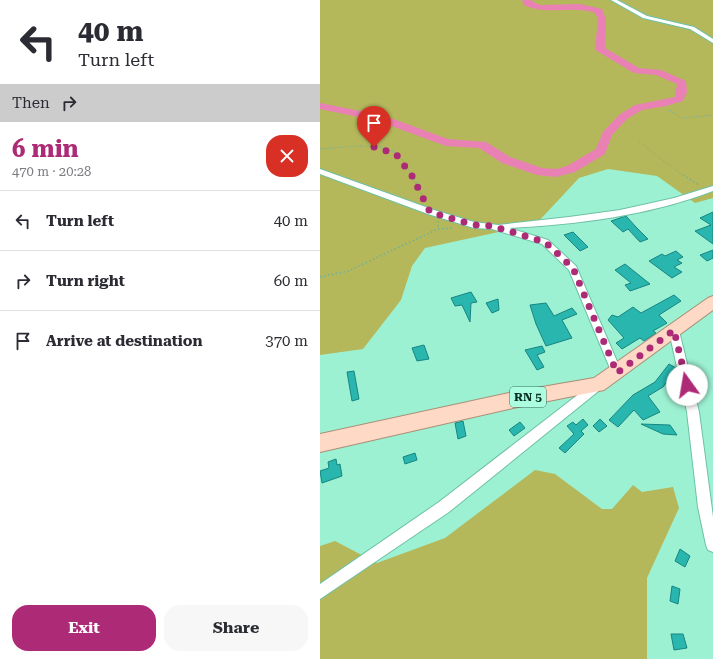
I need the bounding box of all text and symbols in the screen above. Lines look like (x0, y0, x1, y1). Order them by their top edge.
text: 40 m (78, 15, 143, 48)
icon: left (12, 16, 64, 68)
text: Turn left (78, 49, 154, 70)
icon: right (58, 92, 80, 114)
text: Then (12, 94, 50, 112)
pin (357, 106, 391, 147)
icon: arrive (363, 112, 385, 134)
text: 6 min (12, 135, 79, 163)
button: close (266, 135, 308, 177)
text: 470 m · 20:28 (12, 164, 91, 179)
icon: left (12, 210, 34, 232)
text: Turn left (46, 212, 114, 230)
text: 40 m (274, 212, 308, 230)
icon: right (12, 270, 34, 292)
text: Turn right (46, 272, 125, 290)
text: 60 m (274, 272, 308, 290)
icon: arrive (12, 330, 34, 352)
text: Arrive at destination (46, 332, 202, 350)
text: 370 m (265, 332, 308, 350)
position arrow (666, 364, 708, 406)
road number: RN 5 (510, 387, 546, 407)
button: Exit (12, 605, 156, 651)
button: Share (164, 605, 308, 651)

